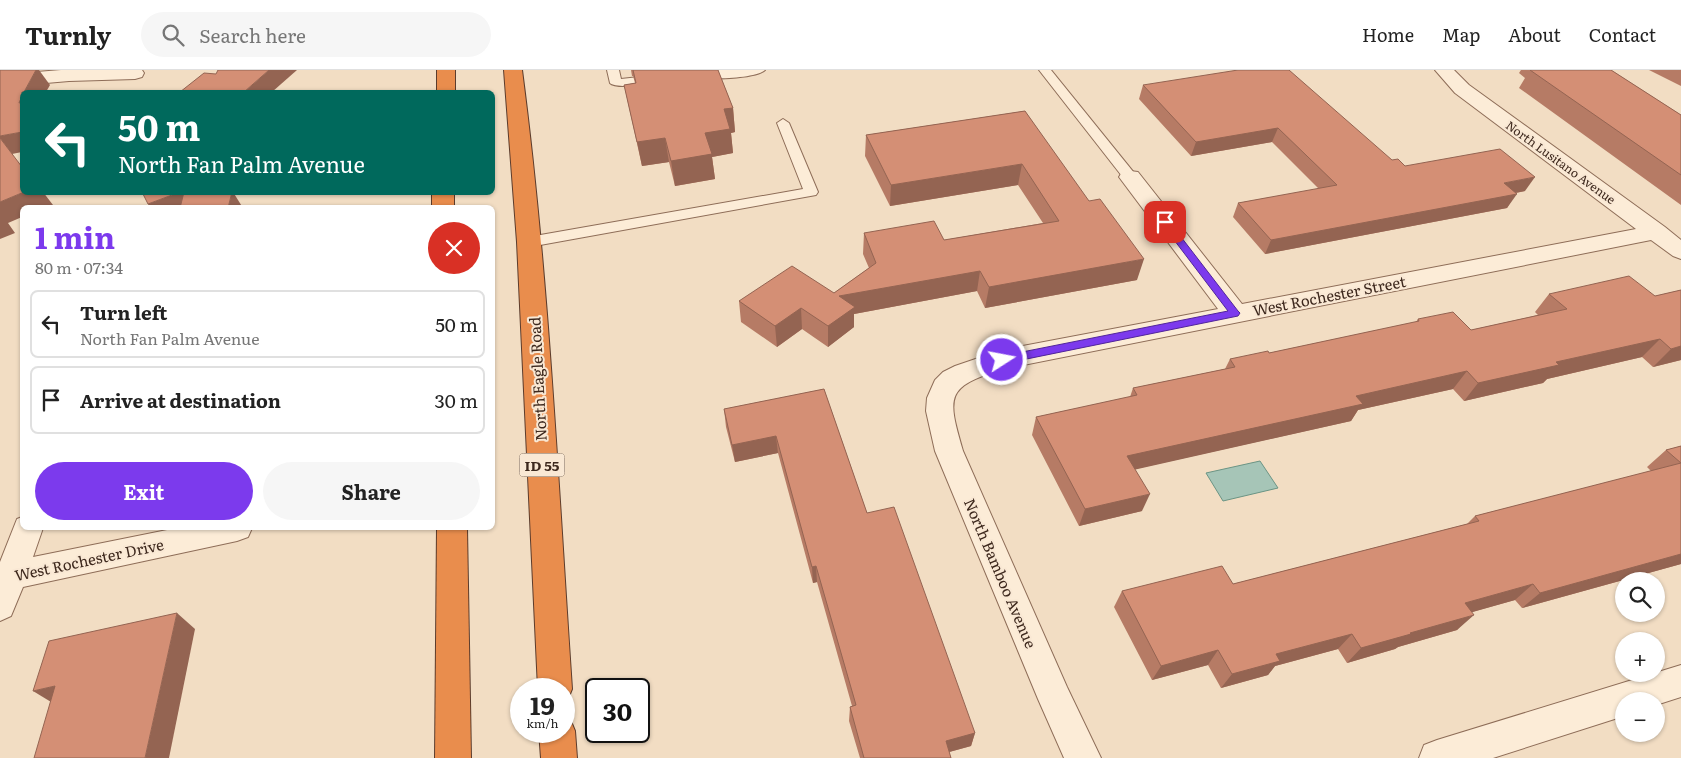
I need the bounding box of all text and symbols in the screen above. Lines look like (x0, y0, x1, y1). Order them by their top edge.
search box (141, 12, 491, 57)
text: Turnly (25, 17, 111, 52)
icon: search (159, 21, 187, 49)
text: Search here (199, 21, 306, 49)
text: Home (1362, 21, 1414, 48)
text: Map (1442, 21, 1480, 48)
text: About (1508, 21, 1561, 48)
text: Contact (1589, 21, 1656, 48)
text: 50 m (118, 100, 201, 152)
icon: left (35, 110, 100, 175)
street label: North Lusitano Avenue (1502, 116, 1620, 208)
text: North Fan Palm Avenue (118, 147, 365, 180)
pin (1144, 201, 1186, 243)
icon: arrive (1151, 208, 1179, 236)
text: 1 min (35, 214, 115, 258)
button: close (428, 222, 480, 274)
text: 80 m · 07:34 (35, 255, 123, 279)
street label: West Rochester Street (1250, 269, 1408, 321)
text: Turn left (80, 298, 167, 326)
icon: left (37, 310, 65, 338)
text: 50 m (435, 310, 478, 338)
street label: North Eagle Road (522, 316, 552, 442)
text: North Fan Palm Avenue (80, 326, 260, 350)
position arrow (975, 333, 1027, 385)
icon: arrive (37, 386, 65, 414)
text: Arrive at destination (80, 386, 281, 414)
text: 30 m (434, 386, 478, 414)
road number: ID 55 (520, 454, 564, 476)
button: Exit (35, 462, 253, 520)
button: Share (263, 462, 480, 520)
street label: North Bamboo Avenue (959, 494, 1043, 652)
street label: West Rochester Drive (12, 532, 166, 586)
map controls (1615, 572, 1665, 742)
button: search (1615, 572, 1665, 622)
button: + (1615, 632, 1665, 682)
speed limit sign: 30 (585, 678, 650, 743)
text: 19 (530, 686, 555, 723)
button: − (1615, 692, 1665, 742)
text: km/h (527, 714, 558, 732)

